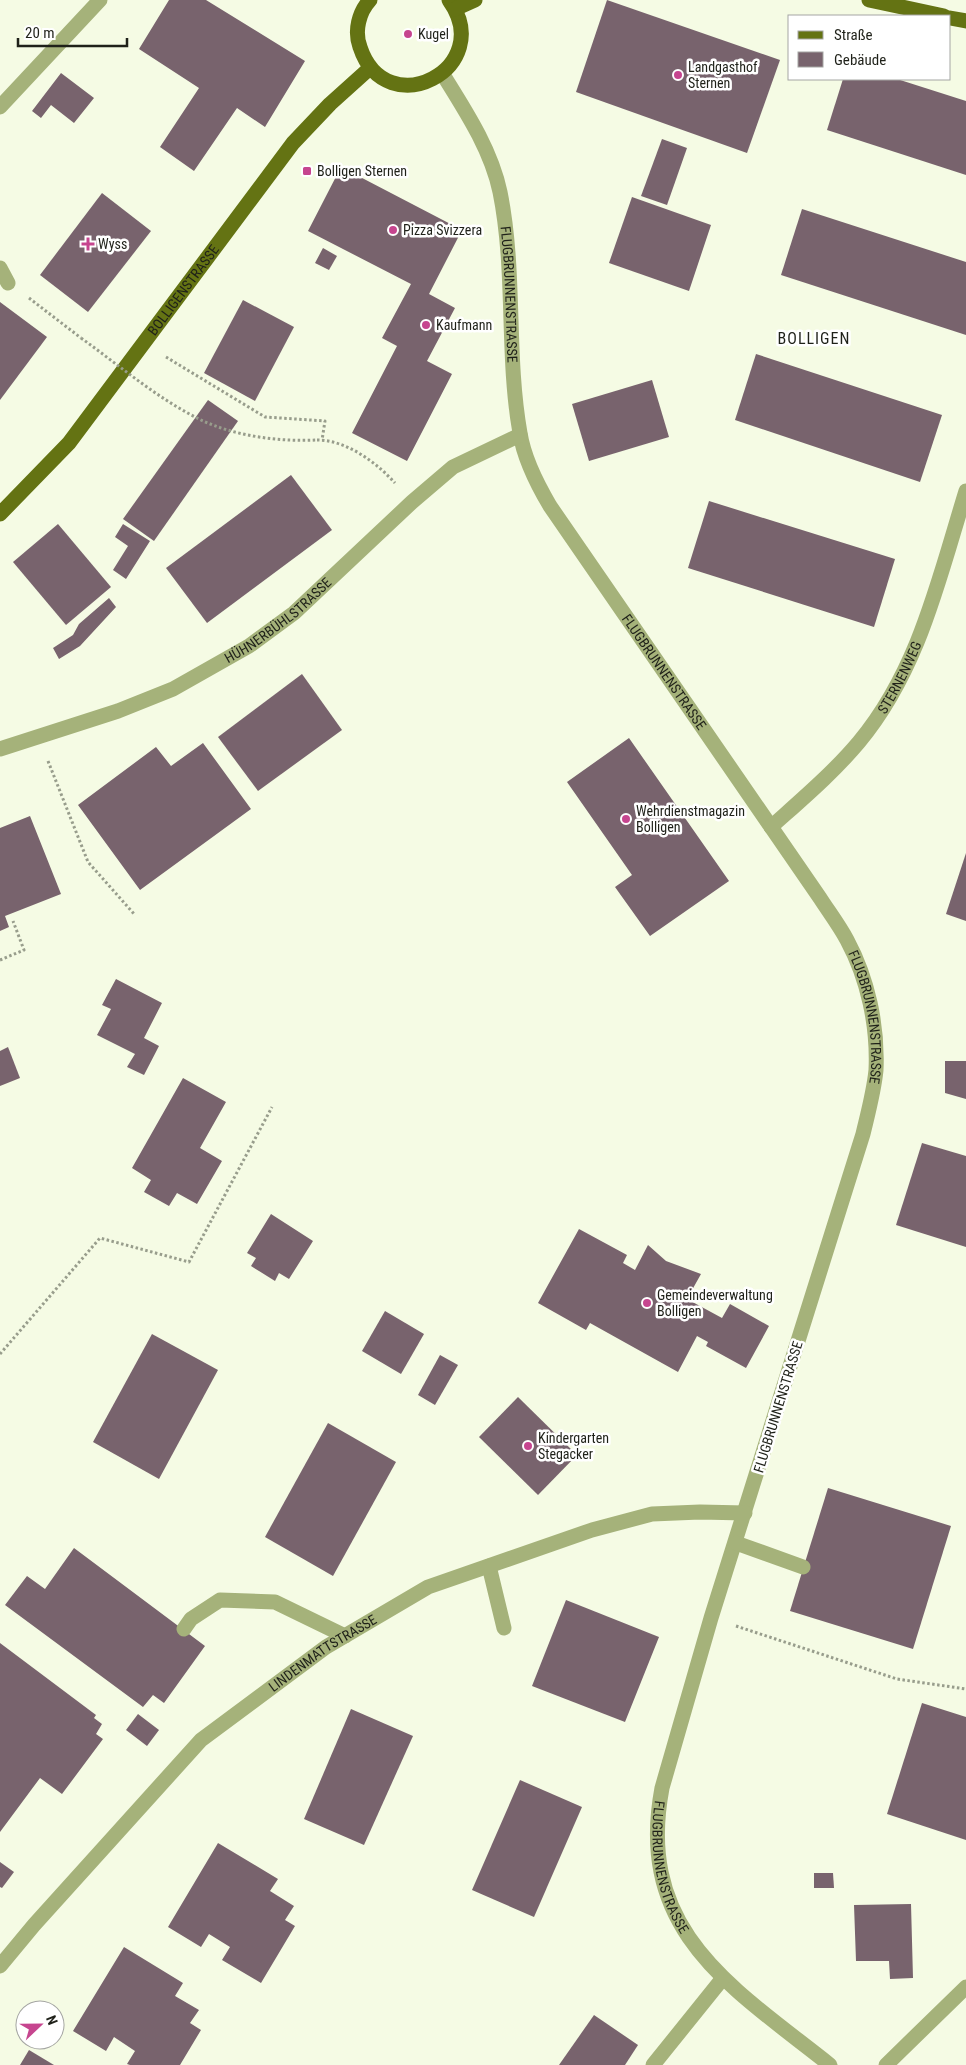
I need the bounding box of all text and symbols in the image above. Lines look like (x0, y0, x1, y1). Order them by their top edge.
scale bar (18, 15, 126, 47)
legend (788, 15, 951, 80)
text: 20 m (25, 24, 55, 42)
place label: Kugel (418, 26, 449, 42)
text: Straße (834, 26, 873, 44)
marker: Kugel (402, 28, 414, 40)
text: Gebäude (834, 51, 886, 69)
place label: Landgasthof Sternen (688, 59, 758, 91)
marker: Landgasthof Sternen (672, 69, 684, 81)
place label: Bolligen Sternen (317, 163, 407, 179)
marker: Bolligen Sternen (301, 165, 313, 177)
place label: Pizza Svizzera (403, 222, 482, 238)
marker: Pizza Svizzera (387, 224, 399, 236)
street label: FLUGBRUNNENSTRASSE (497, 225, 521, 363)
place label: Wyss (98, 236, 127, 252)
marker: Wyss (82, 238, 94, 250)
street label: BOLLIGENSTRASSE (144, 242, 222, 338)
place label: Kaufmann (436, 317, 492, 333)
marker: Kaufmann (420, 319, 432, 331)
district label: BOLLIGEN (778, 329, 850, 348)
street label: HÜHNERBÜHLSTRASSE (222, 574, 335, 666)
street label: FLUGBRUNNENSTRASSE (619, 611, 710, 733)
street label: STERNENWEG (874, 639, 925, 717)
place label: Wehrdienstmagazin Bolligen (636, 803, 745, 835)
marker: Wehrdienstmagazin Bolligen (620, 813, 632, 825)
street label: FLUGBRUNNENSTRASSE (845, 948, 884, 1085)
place label: Gemeindeverwaltung Bolligen (657, 1287, 773, 1319)
marker: Gemeindeverwaltung Bolligen (641, 1297, 653, 1309)
street label: FLUGBRUNNENSTRASSE (750, 1339, 806, 1475)
place label: Kindergarten Stegacker (538, 1430, 609, 1462)
marker: Kindergarten Stegacker (522, 1440, 534, 1452)
street label: LINDENMATTSTRASSE (265, 1611, 379, 1695)
street label: FLUGBRUNNENSTRASSE (649, 1800, 692, 1936)
north arrow (15, 2000, 65, 2050)
text: N (43, 2013, 61, 2027)

